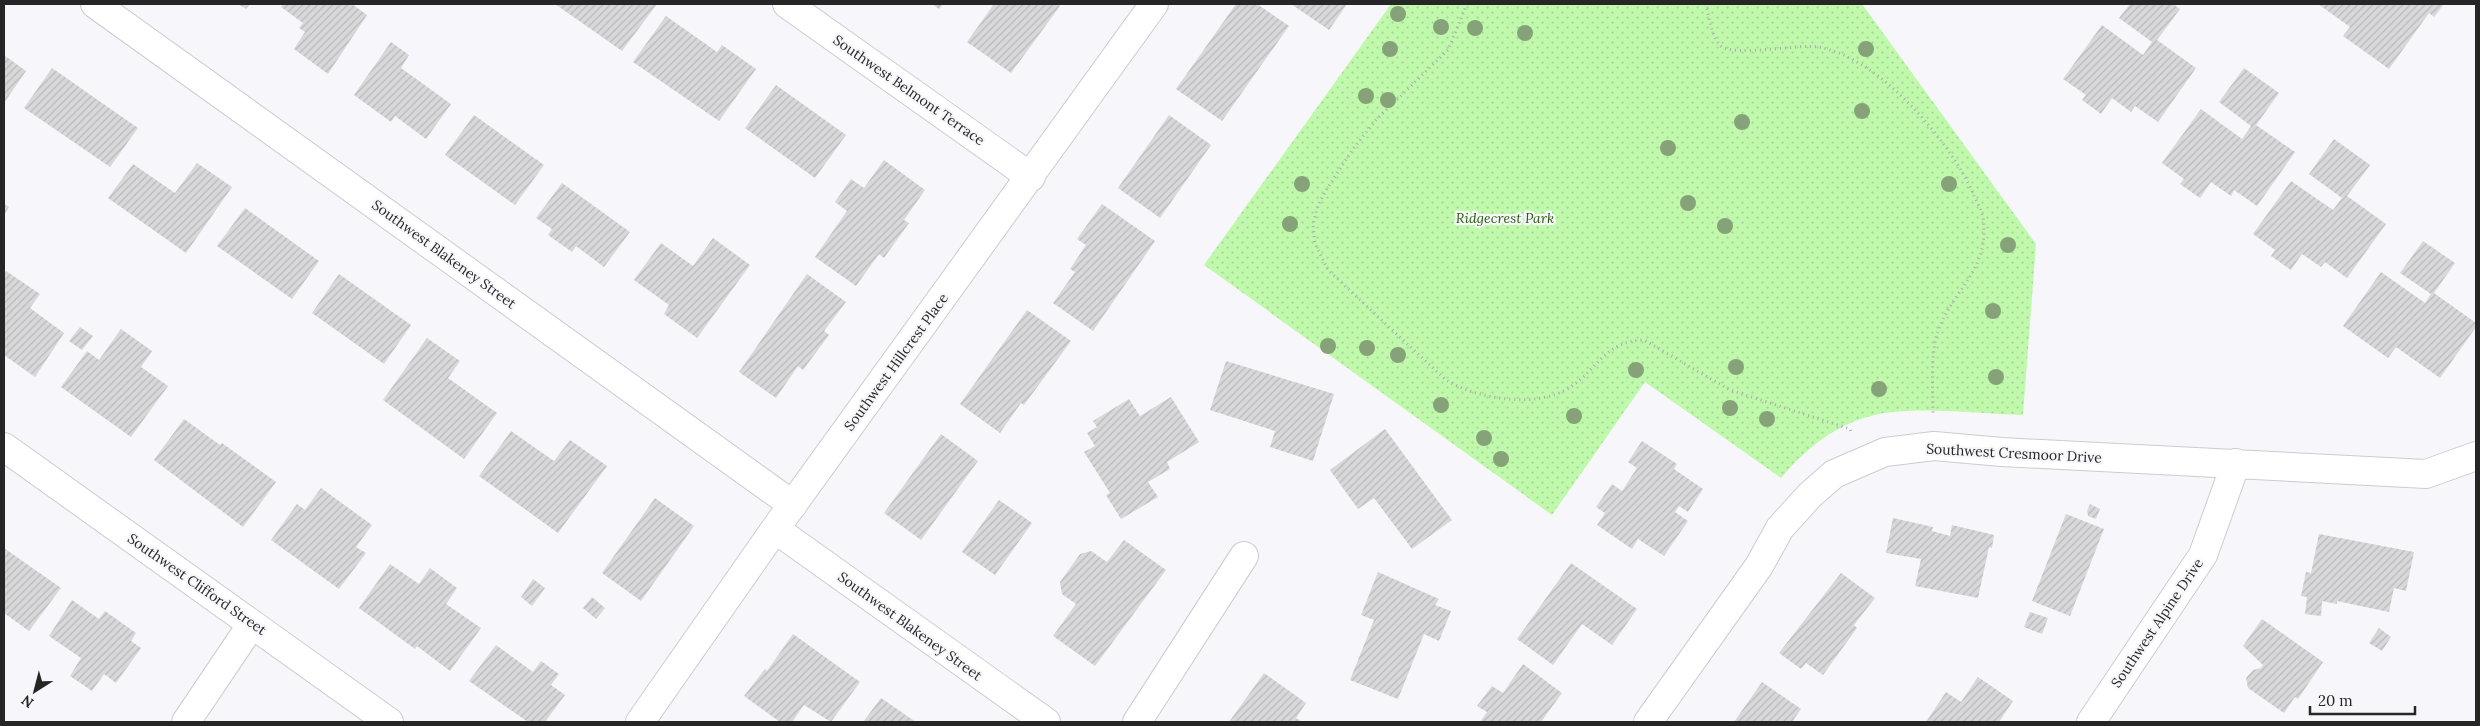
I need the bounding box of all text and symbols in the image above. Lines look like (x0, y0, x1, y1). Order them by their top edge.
street label: Southwest Belmont Terrace (830, 31, 989, 149)
street label: Southwest Blakeney Street (368, 196, 520, 313)
park label: Ridgecrest Park (1456, 209, 1554, 227)
street label: Southwest Hillcrest Place (840, 289, 952, 434)
street label: Southwest Cresmoor Drive (1926, 439, 2103, 467)
street label: Southwest Clifford Street (124, 529, 270, 639)
street label: Southwest Alpine Drive (2107, 555, 2207, 691)
street label: Southwest Blakeney Street (834, 568, 986, 685)
north arrow (10, 666, 60, 716)
scale bar (2310, 684, 2415, 716)
text: N (18, 691, 37, 712)
text: 20 m (2318, 691, 2353, 710)

